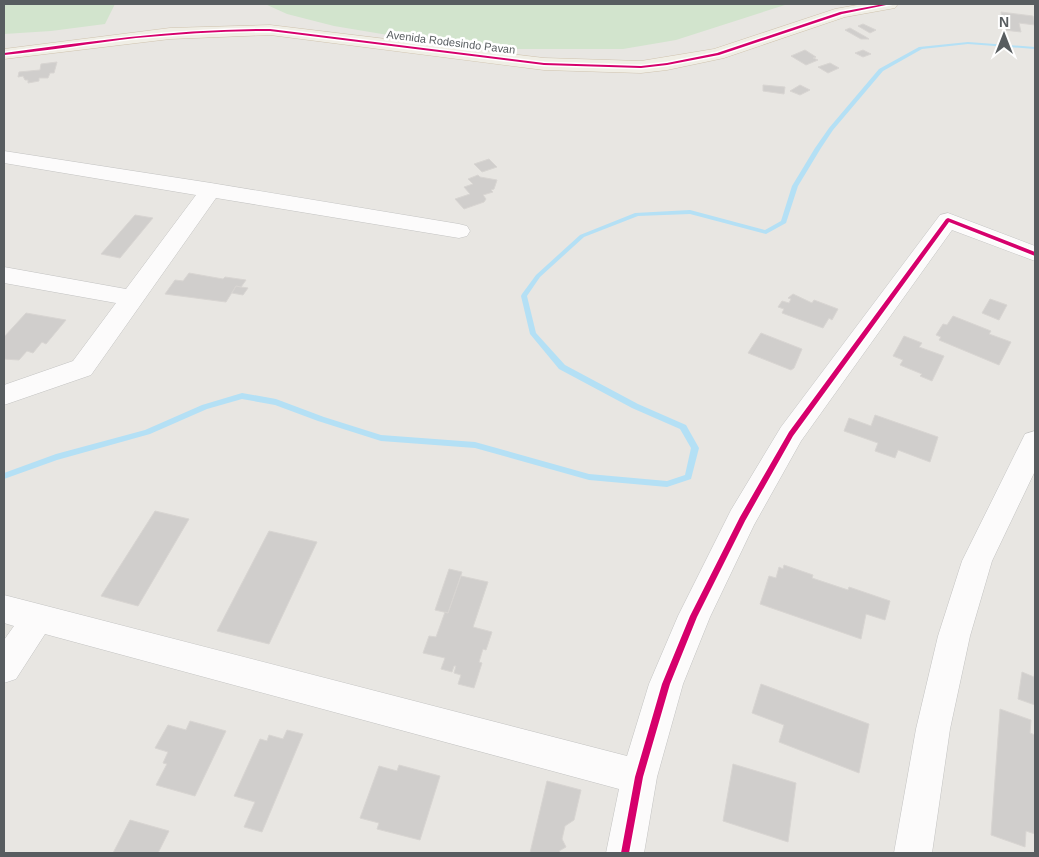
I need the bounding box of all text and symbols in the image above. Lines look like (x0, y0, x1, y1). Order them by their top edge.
north arrow (979, 10, 1029, 60)
text: N (999, 14, 1009, 30)
street label: Avenida Rodesindo Pavan (386, 28, 516, 56)

